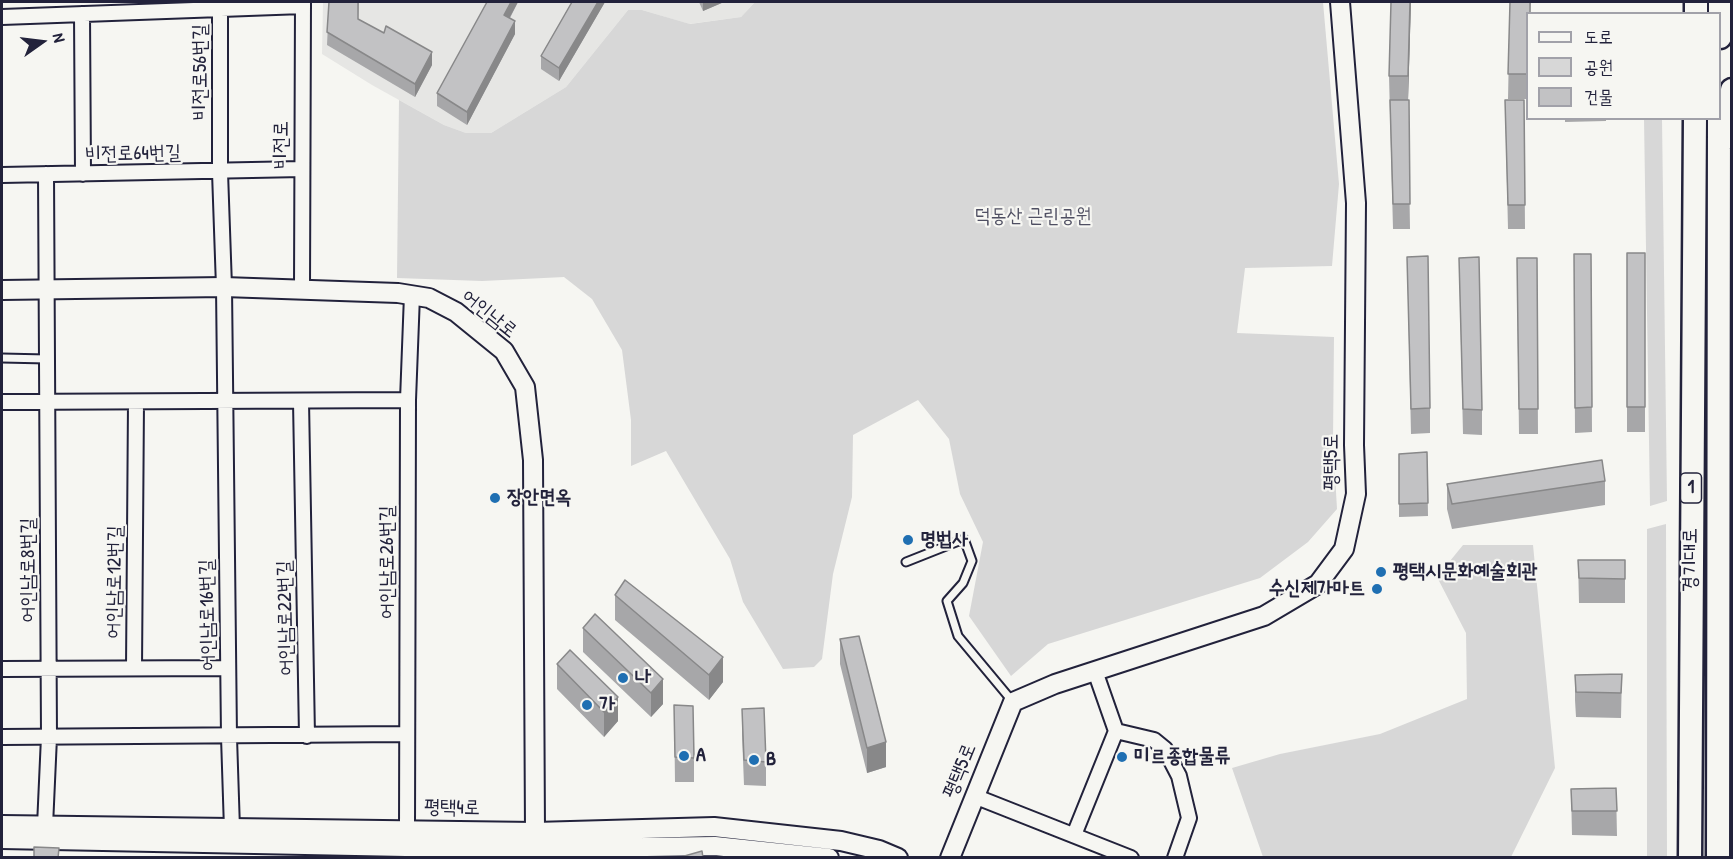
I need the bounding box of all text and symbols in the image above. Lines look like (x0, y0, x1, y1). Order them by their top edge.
north arrow (12, 12, 72, 72)
legend (1526, 12, 1721, 120)
street label: 비전로56번길 (189, 24, 213, 120)
text: 도로 (1584, 24, 1613, 49)
text: N (48, 31, 71, 44)
text: 공원 (1584, 54, 1613, 79)
text: 건물 (1584, 84, 1613, 109)
street label: 비전로 (270, 121, 294, 169)
street label: 비전로64번길 (85, 141, 181, 167)
park label: 덕동산 근린공원 (974, 205, 1092, 229)
street label: 어인남로 (456, 284, 522, 344)
street label: 평택5로 (1320, 434, 1344, 490)
road number: 1 (1680, 473, 1702, 503)
place label: 장안면옥 (507, 486, 571, 510)
marker: 장안면옥 (488, 491, 502, 505)
street label: 어인남로26번길 (376, 505, 400, 619)
street label: 어인남로8번길 (17, 517, 41, 623)
street label: 어인남로12번길 (102, 525, 128, 639)
place label: 명법사 (920, 528, 968, 552)
street label: 경기대로 (1679, 528, 1703, 592)
marker: 명법사 (901, 533, 915, 547)
street label: 어인남로16번길 (195, 559, 221, 671)
street label: 어인남로22번길 (273, 560, 299, 676)
place label: 평택시문화예술회관 (1393, 560, 1538, 584)
marker: 평택시문화예술회관 (1374, 565, 1388, 579)
place label: 수신제가마트 (1268, 577, 1365, 601)
marker: 수신제가마트 (1370, 582, 1384, 596)
place label: 나 (635, 666, 651, 690)
marker: 나 (616, 671, 630, 685)
place label: 가 (599, 693, 615, 717)
marker: 가 (580, 698, 594, 712)
street label: 평택5로 (938, 740, 982, 802)
place label: A (696, 744, 706, 768)
place label: 미르종합물류 (1134, 745, 1231, 769)
place label: B (766, 748, 776, 772)
marker: A (677, 749, 691, 763)
marker: 미르종합물류 (1115, 750, 1129, 764)
marker: B (747, 753, 761, 767)
street label: 평택4로 (424, 796, 480, 820)

